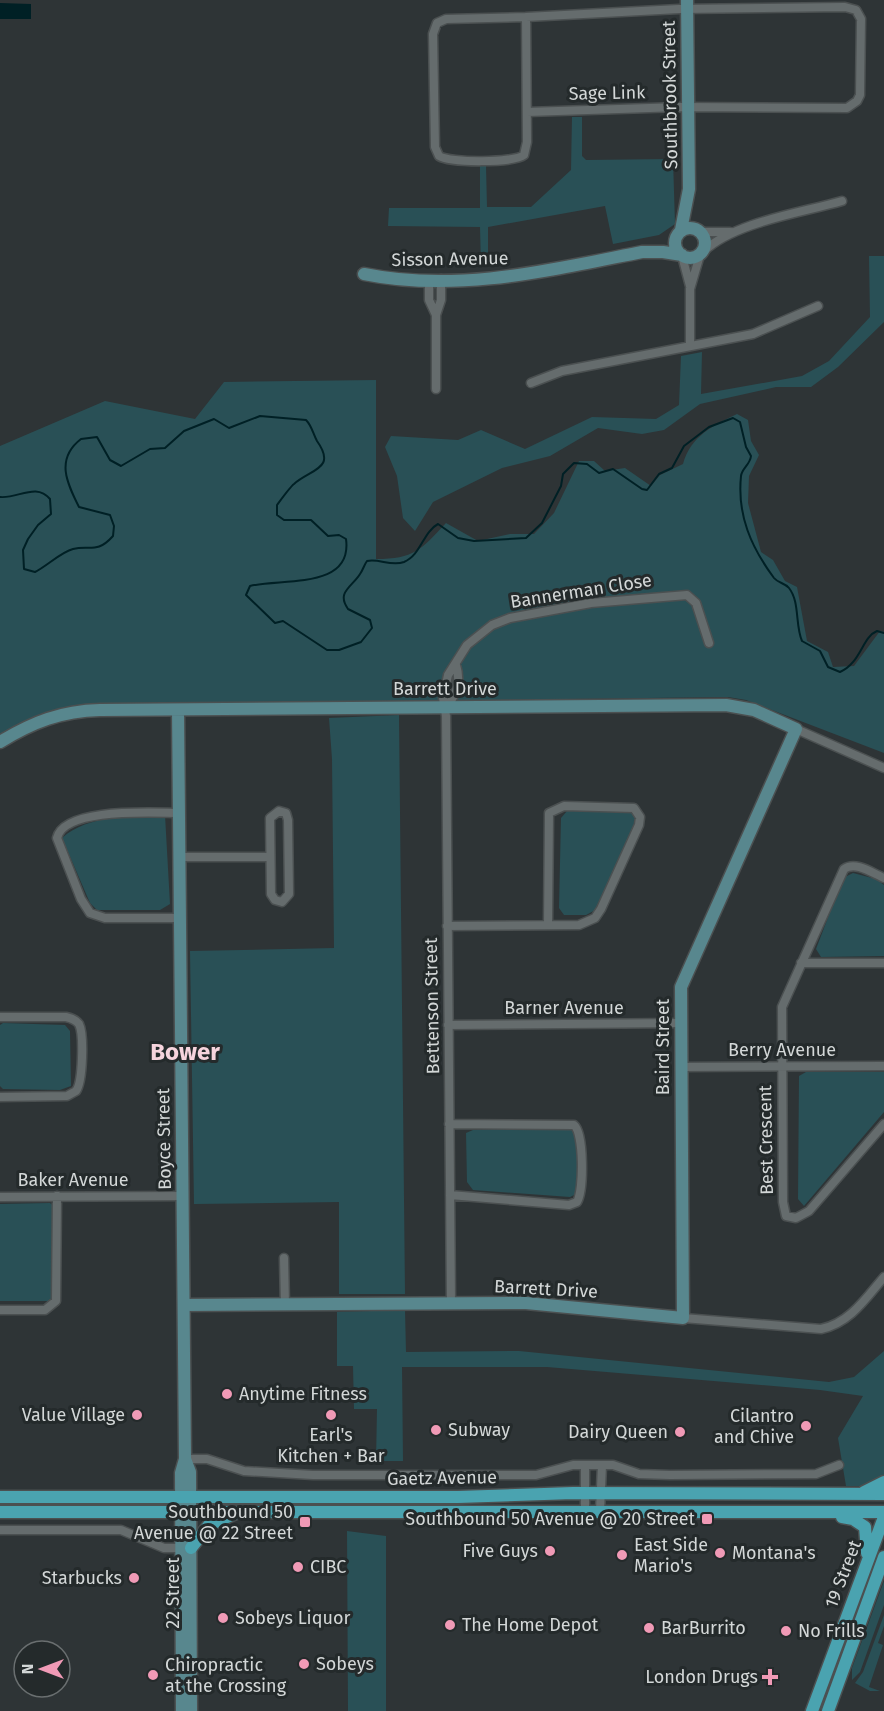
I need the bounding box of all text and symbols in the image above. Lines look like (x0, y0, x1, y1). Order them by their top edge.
street label: Southbrook Street (658, 20, 682, 170)
street label: Sage Link (568, 81, 646, 105)
street label: Sisson Avenue (391, 247, 509, 271)
street label: Bannerman Close (509, 569, 653, 613)
street label: Barrett Drive (393, 678, 497, 700)
street label: Bettenson Street (420, 937, 444, 1075)
street label: Barner Avenue (504, 997, 624, 1019)
street label: Baird Street (652, 998, 674, 1095)
district label: Bower (150, 1038, 220, 1066)
street label: Berry Avenue (728, 1039, 836, 1061)
street label: Best Crescent (754, 1084, 778, 1195)
street label: Boyce Street (152, 1087, 176, 1190)
street label: Baker Avenue (17, 1169, 129, 1191)
street label: Barrett Drive (494, 1275, 598, 1303)
place label: Anytime Fitness (239, 1383, 367, 1405)
marker: Anytime Fitness (220, 1387, 234, 1401)
place label: Value Village (22, 1404, 125, 1426)
place label: Cilantro and Chive (714, 1405, 794, 1448)
marker: Value Village (130, 1408, 144, 1422)
marker: Earl's Kitchen + Bar (324, 1408, 338, 1422)
place label: Subway (448, 1419, 510, 1441)
marker: Cilantro and Chive (799, 1419, 813, 1433)
place label: Dairy Queen (568, 1421, 668, 1443)
marker: Subway (429, 1423, 443, 1437)
place label: Earl's Kitchen + Bar (277, 1424, 385, 1467)
marker: Dairy Queen (673, 1425, 687, 1439)
street label: Gaetz Avenue (387, 1466, 497, 1490)
place label: Southbound 50 Avenue @ 22 Street (134, 1501, 293, 1544)
place label: Southbound 50 Avenue @ 20 Street (405, 1508, 695, 1530)
marker: Southbound 50 Avenue @ 20 Street (700, 1512, 714, 1526)
marker: Southbound 50 Avenue @ 22 Street (298, 1515, 312, 1529)
place label: East Side Mario's (634, 1534, 708, 1577)
street label: 19 Street (820, 1537, 866, 1611)
place label: Five Guys (462, 1540, 538, 1562)
place label: Montana's (732, 1542, 816, 1564)
marker: Five Guys (543, 1544, 557, 1558)
marker: Montana's (713, 1546, 727, 1560)
marker: East Side Mario's (615, 1548, 629, 1562)
place label: CIBC (310, 1556, 346, 1578)
street label: 22 Street (162, 1557, 184, 1629)
marker: CIBC (291, 1560, 305, 1574)
place label: Starbucks (42, 1567, 122, 1589)
marker: Starbucks (127, 1571, 141, 1585)
place label: Sobeys Liquor (235, 1607, 350, 1629)
marker: Sobeys Liquor (216, 1611, 230, 1625)
place label: The Home Depot (462, 1614, 599, 1636)
place label: BarBurrito (661, 1617, 746, 1639)
marker: The Home Depot (443, 1618, 457, 1632)
place label: No Frills (798, 1620, 865, 1642)
marker: BarBurrito (642, 1621, 656, 1635)
marker: No Frills (779, 1624, 793, 1638)
north arrow (12, 1639, 72, 1699)
place label: Sobeys (316, 1653, 374, 1675)
place label: Chiropractic at the Crossing (165, 1654, 287, 1697)
marker: Sobeys (297, 1657, 311, 1671)
text: N (18, 1664, 37, 1674)
place label: London Drugs (645, 1666, 758, 1688)
marker: Chiropractic at the Crossing (146, 1668, 160, 1682)
marker: London Drugs (763, 1670, 777, 1684)

